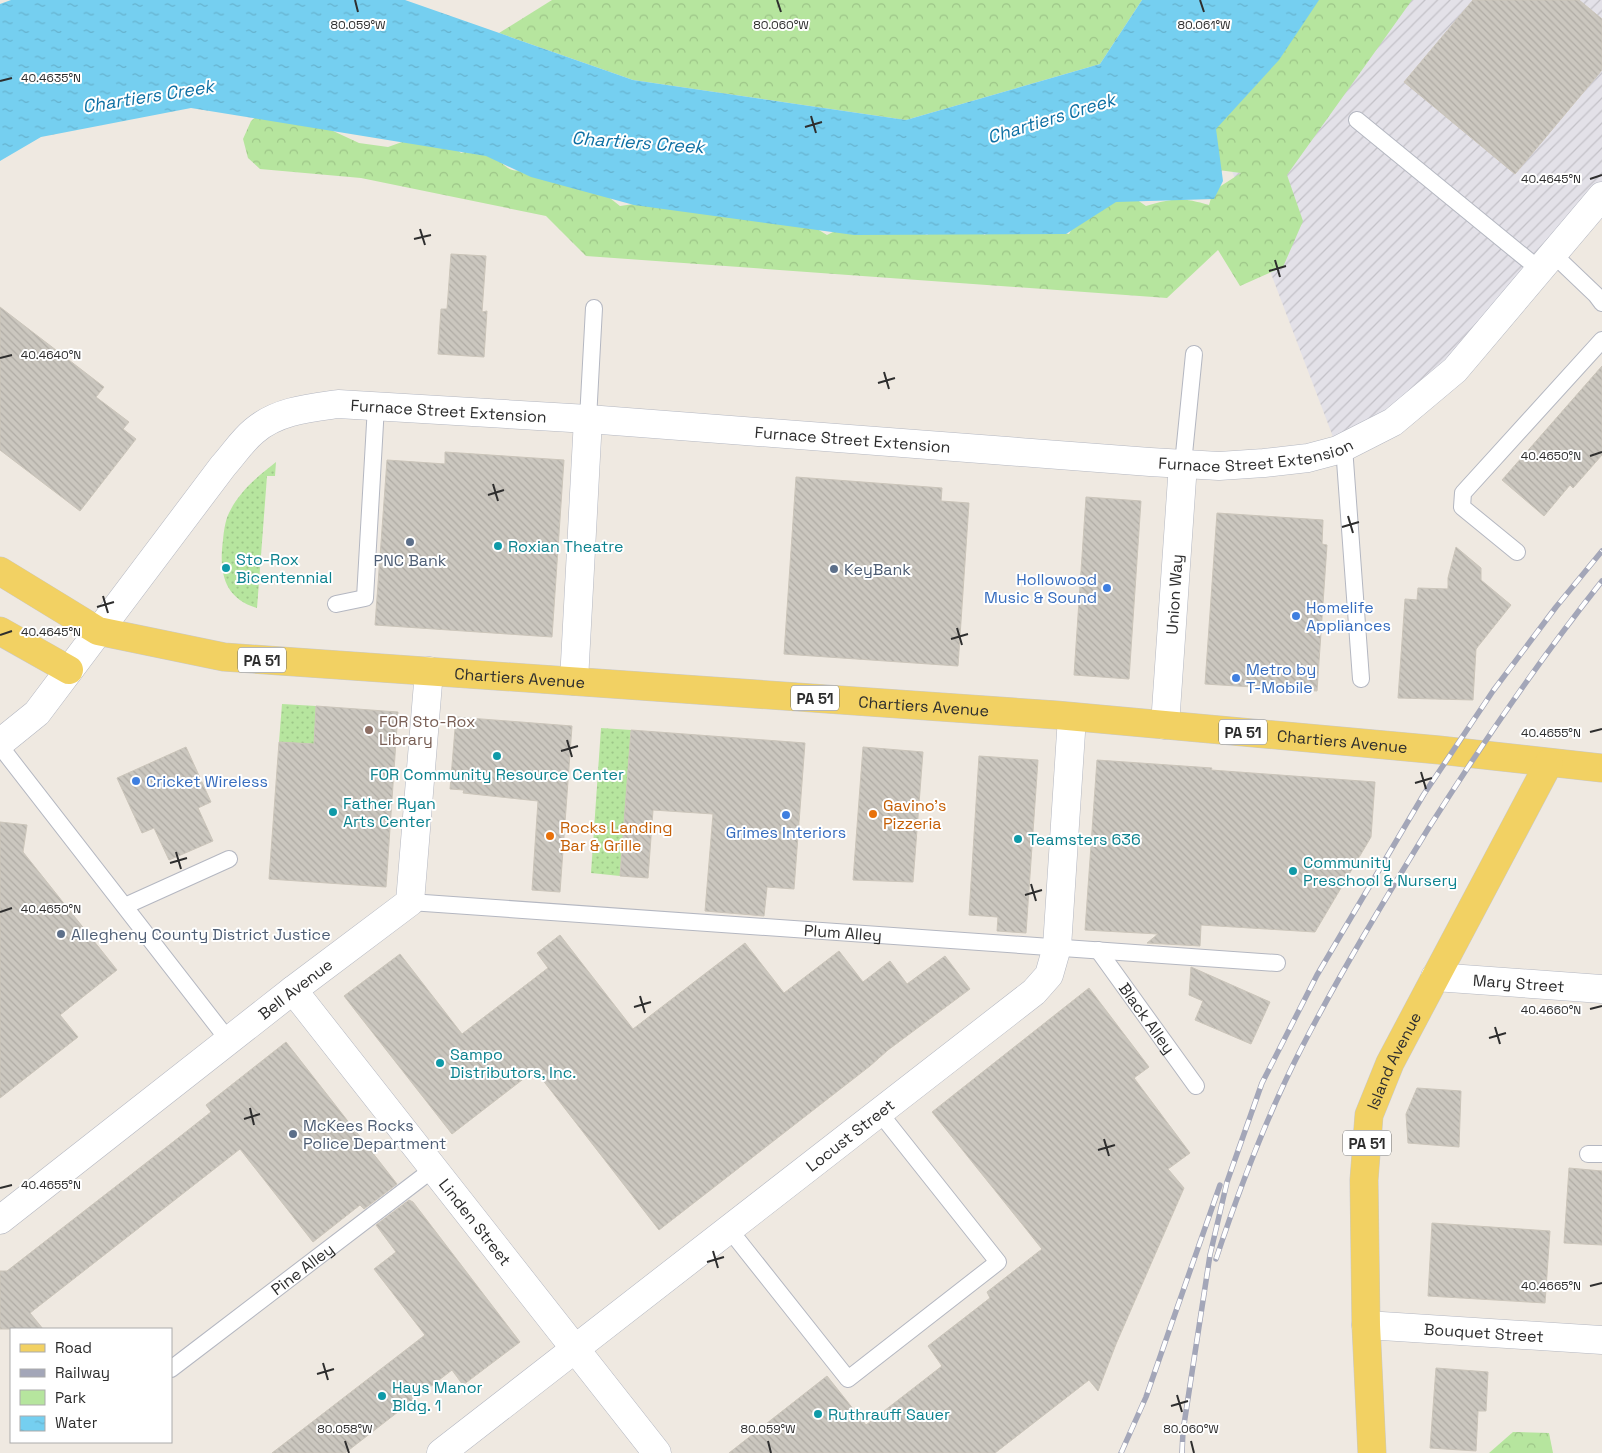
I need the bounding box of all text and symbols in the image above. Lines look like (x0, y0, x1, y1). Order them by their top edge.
text: 80.059°W (330, 17, 386, 33)
text: 80.060°W (753, 17, 809, 33)
text: 80.061°W (1178, 17, 1231, 33)
text: 40.4635°N (21, 70, 81, 86)
water label: Chartiers Creek (81, 74, 218, 118)
water label: Chartiers Creek (984, 87, 1120, 148)
water label: Chartiers Creek (571, 126, 707, 158)
text: 40.4645°N (1521, 171, 1581, 187)
text: 40.4640°N (21, 347, 81, 363)
street label: Furnace Street Extension (350, 394, 547, 427)
street label: Furnace Street Extension (754, 421, 951, 457)
street label: Furnace Street Extension (1158, 434, 1356, 477)
text: 40.4650°N (1521, 448, 1581, 464)
marker: PNC Bank (404, 536, 416, 548)
place label: Roxian Theatre (508, 536, 624, 557)
marker: Roxian Theatre (492, 540, 504, 552)
place label: Sto-Rox Bicentennial (236, 549, 332, 588)
place label: PNC Bank (374, 550, 447, 571)
street label: Union Way (1161, 553, 1187, 635)
place label: KeyBank (844, 559, 911, 580)
marker: Sto-Rox Bicentennial (220, 562, 232, 574)
marker: KeyBank (828, 563, 840, 575)
place label: Hollowood Music & Sound (984, 569, 1097, 608)
marker: Hollowood Music & Sound (1101, 582, 1113, 594)
place label: Homelife Appliances (1306, 597, 1391, 636)
marker: Homelife Appliances (1290, 610, 1302, 622)
text: 40.4645°N (21, 624, 81, 640)
road number: PA 51 (238, 648, 286, 672)
place label: Metro by T-Mobile (1246, 659, 1316, 698)
street label: Chartiers Avenue (454, 663, 586, 693)
marker: Metro by T-Mobile (1230, 672, 1242, 684)
road number: PA 51 (791, 686, 839, 710)
street label: Chartiers Avenue (858, 691, 990, 721)
place label: FOR Sto-Rox Library (379, 711, 475, 750)
road number: PA 51 (1219, 720, 1267, 744)
marker: FOR Sto-Rox Library (363, 724, 375, 736)
street label: Chartiers Avenue (1276, 725, 1408, 758)
text: 40.4655°N (1521, 725, 1581, 741)
marker: FOR Community Resource Center (491, 750, 503, 762)
place label: FOR Community Resource Center (370, 764, 624, 785)
place label: Cricket Wireless (146, 771, 268, 792)
marker: Cricket Wireless (130, 775, 142, 787)
place label: Father Ryan Arts Center (343, 793, 436, 832)
place label: Gavino's Pizzeria (883, 795, 946, 834)
marker: Father Ryan Arts Center (327, 806, 339, 818)
marker: Gavino's Pizzeria (867, 808, 879, 820)
marker: Grimes Interiors (780, 809, 792, 821)
place label: Rocks Landing Bar & Grille (560, 817, 673, 856)
place label: Grimes Interiors (726, 822, 846, 843)
place label: Teamsters 636 (1028, 829, 1141, 850)
marker: Rocks Landing Bar & Grille (544, 830, 556, 842)
marker: Teamsters 636 (1012, 833, 1024, 845)
place label: Community Preschool & Nursery (1303, 852, 1457, 891)
marker: Community Preschool & Nursery (1287, 865, 1299, 877)
text: 40.4650°N (21, 901, 81, 917)
street label: Plum Alley (803, 919, 883, 946)
place label: Allegheny County District Justice (71, 924, 331, 945)
marker: Allegheny County District Justice (55, 928, 67, 940)
street label: Bell Avenue (254, 954, 337, 1024)
street label: Mary Street (1472, 969, 1565, 997)
street label: Black Alley (1114, 978, 1180, 1058)
text: 40.4660°N (1521, 1002, 1581, 1018)
street label: Island Avenue (1362, 1008, 1426, 1113)
place label: Sampo Distributors, Inc. (450, 1044, 576, 1083)
marker: Sampo Distributors, Inc. (434, 1057, 446, 1069)
street label: Locust Street (801, 1094, 899, 1176)
place label: McKees Rocks Police Department (303, 1115, 446, 1154)
marker: McKees Rocks Police Department (287, 1128, 299, 1140)
road number: PA 51 (1343, 1130, 1391, 1156)
street label: Linden Street (435, 1174, 516, 1270)
text: 40.4655°N (21, 1177, 81, 1193)
street label: Pine Alley (266, 1238, 338, 1300)
text: 40.4665°N (1521, 1278, 1581, 1294)
street label: Bouquet Street (1423, 1318, 1544, 1347)
legend (10, 1328, 172, 1443)
text: Road (55, 1338, 92, 1357)
text: Railway (55, 1363, 110, 1382)
place label: Hays Manor Bldg. 1 (392, 1377, 483, 1416)
text: Park (55, 1388, 86, 1407)
marker: Hays Manor Bldg. 1 (376, 1390, 388, 1402)
place label: Ruthrauff Sauer (828, 1404, 950, 1425)
marker: Ruthrauff Sauer (812, 1408, 824, 1420)
text: Water (55, 1413, 98, 1432)
text: 80.058°W (317, 1421, 373, 1437)
text: 80.059°W (740, 1421, 796, 1437)
text: 80.060°W (1163, 1421, 1219, 1437)

